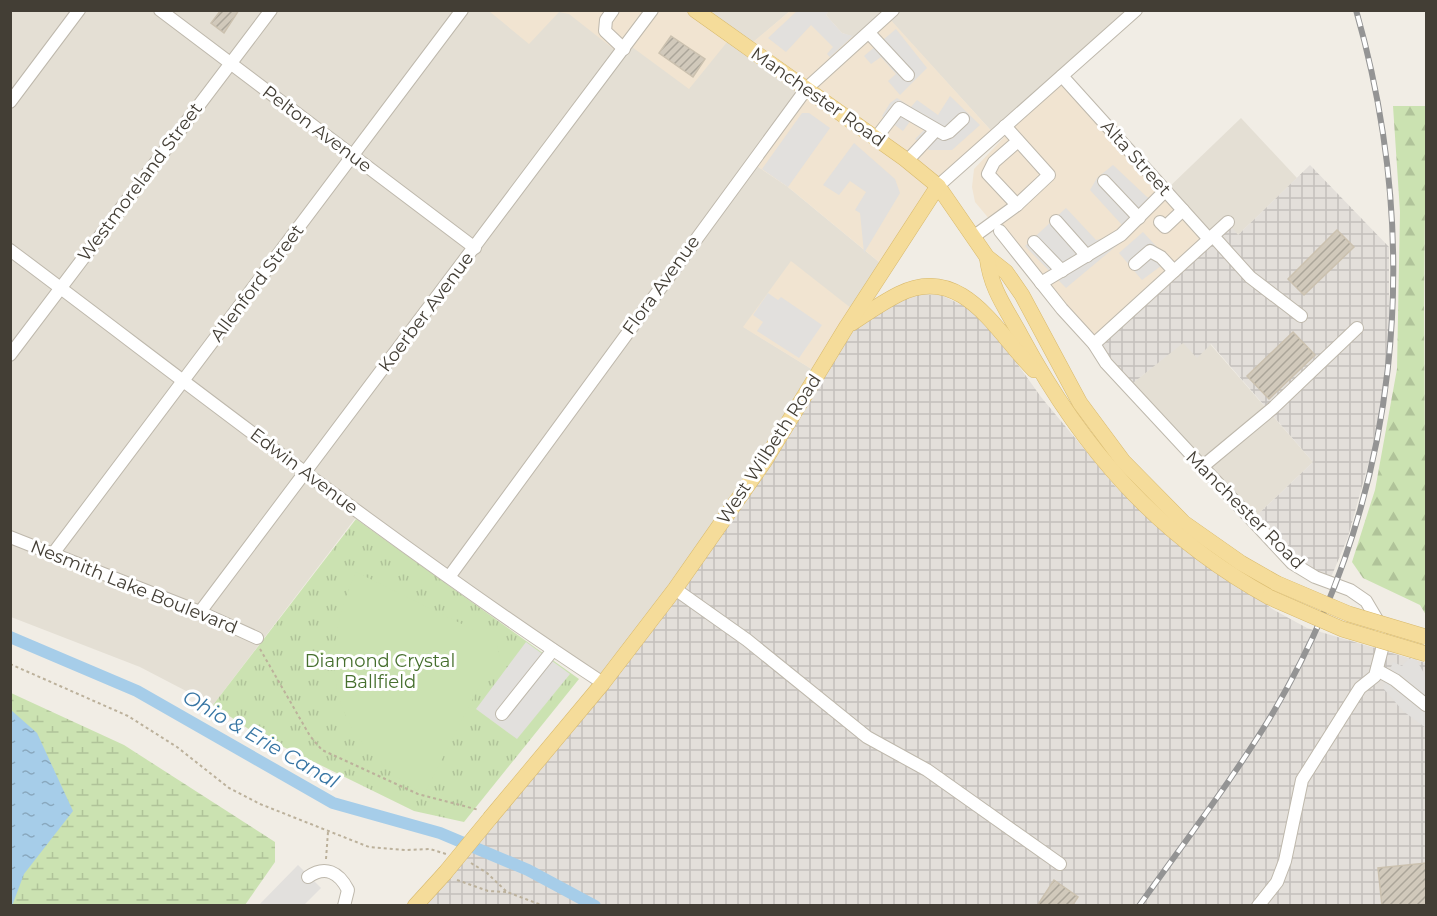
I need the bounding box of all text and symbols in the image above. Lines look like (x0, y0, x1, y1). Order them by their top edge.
street label: Manchester Road (747, 42, 889, 152)
street label: Pelton Avenue (258, 81, 376, 177)
street label: Westmoreland Street (73, 98, 207, 266)
street label: Alta Street (1096, 116, 1176, 200)
street label: Allenford Street (206, 220, 308, 346)
street label: Flora Avenue (618, 231, 704, 339)
street label: Koerber Avenue (374, 248, 478, 376)
street label: West Wilbeth Road (712, 370, 826, 528)
street label: Edwin Avenue (246, 423, 362, 519)
street label: Manchester Road (1181, 446, 1309, 574)
street label: Nesmith Lake Boulevard (27, 535, 241, 639)
park label: Diamond Crystal Ballfield (305, 650, 455, 693)
water label: Ohio & Erie Canal (179, 685, 344, 794)

